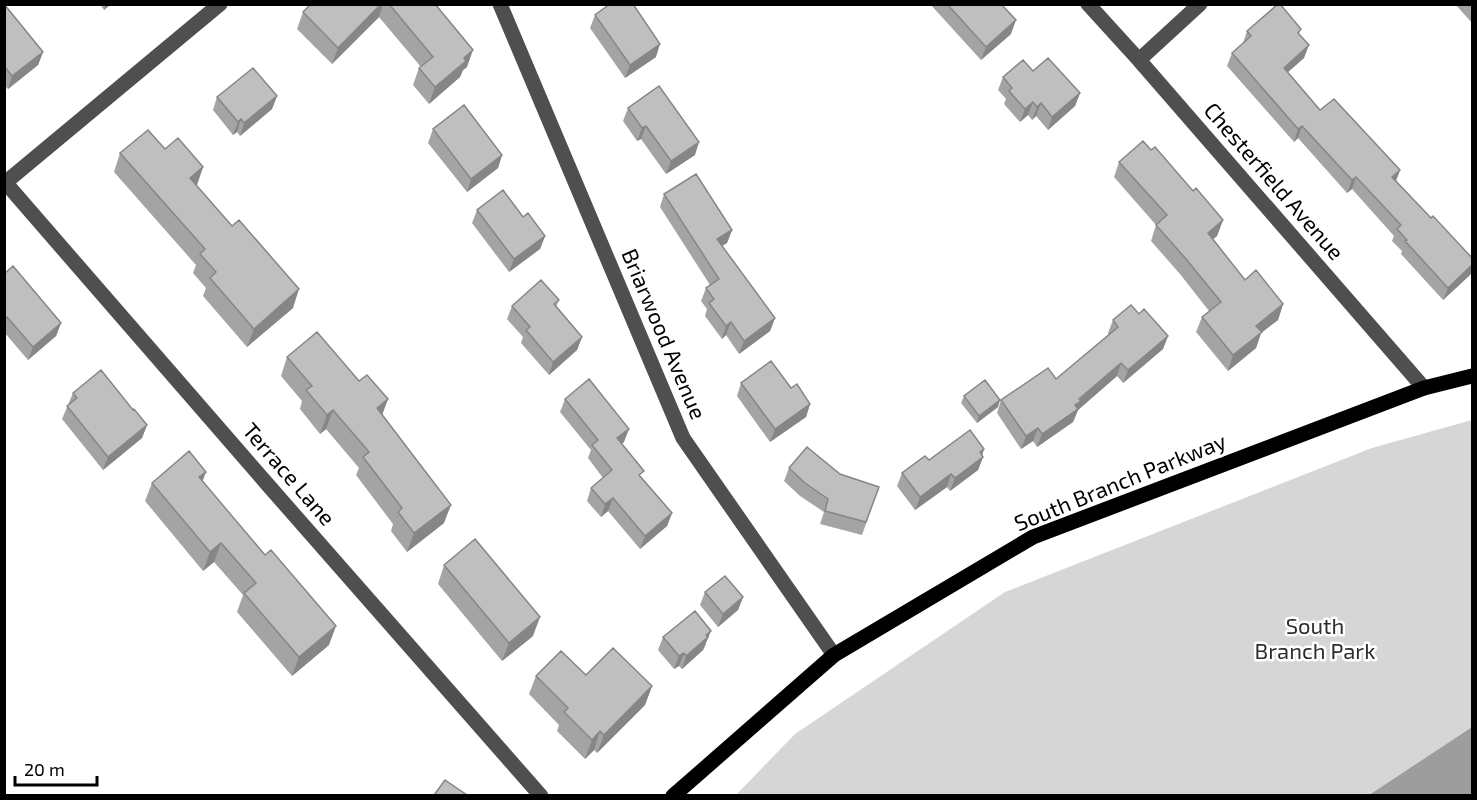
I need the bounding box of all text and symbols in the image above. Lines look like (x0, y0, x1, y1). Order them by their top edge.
street label: Chesterfield Avenue (1199, 96, 1350, 264)
street label: Briarwood Avenue (617, 244, 713, 423)
street label: Terrace Lane (238, 417, 341, 530)
street label: South Branch Parkway (1010, 427, 1230, 535)
park label: South Branch Park (1255, 612, 1375, 663)
scale bar (15, 749, 98, 787)
text: 20 m (24, 758, 65, 780)

